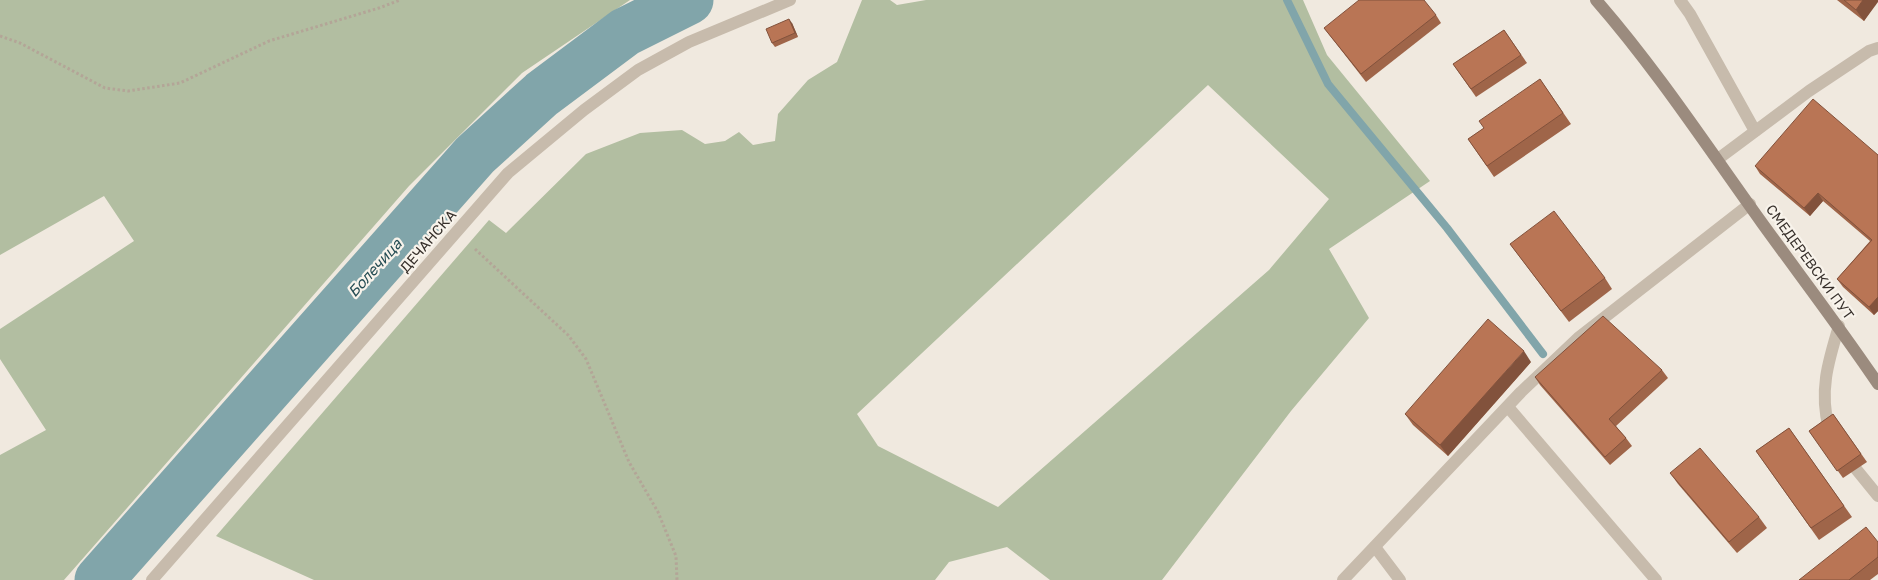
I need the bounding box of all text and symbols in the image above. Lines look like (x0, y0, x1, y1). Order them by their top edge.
street label: СМЕДЕРЕВСКИ ПУТ (1763, 201, 1858, 323)
street label: ДЕЧАНСКА (396, 206, 460, 275)
water label: Болечица (344, 234, 405, 300)

